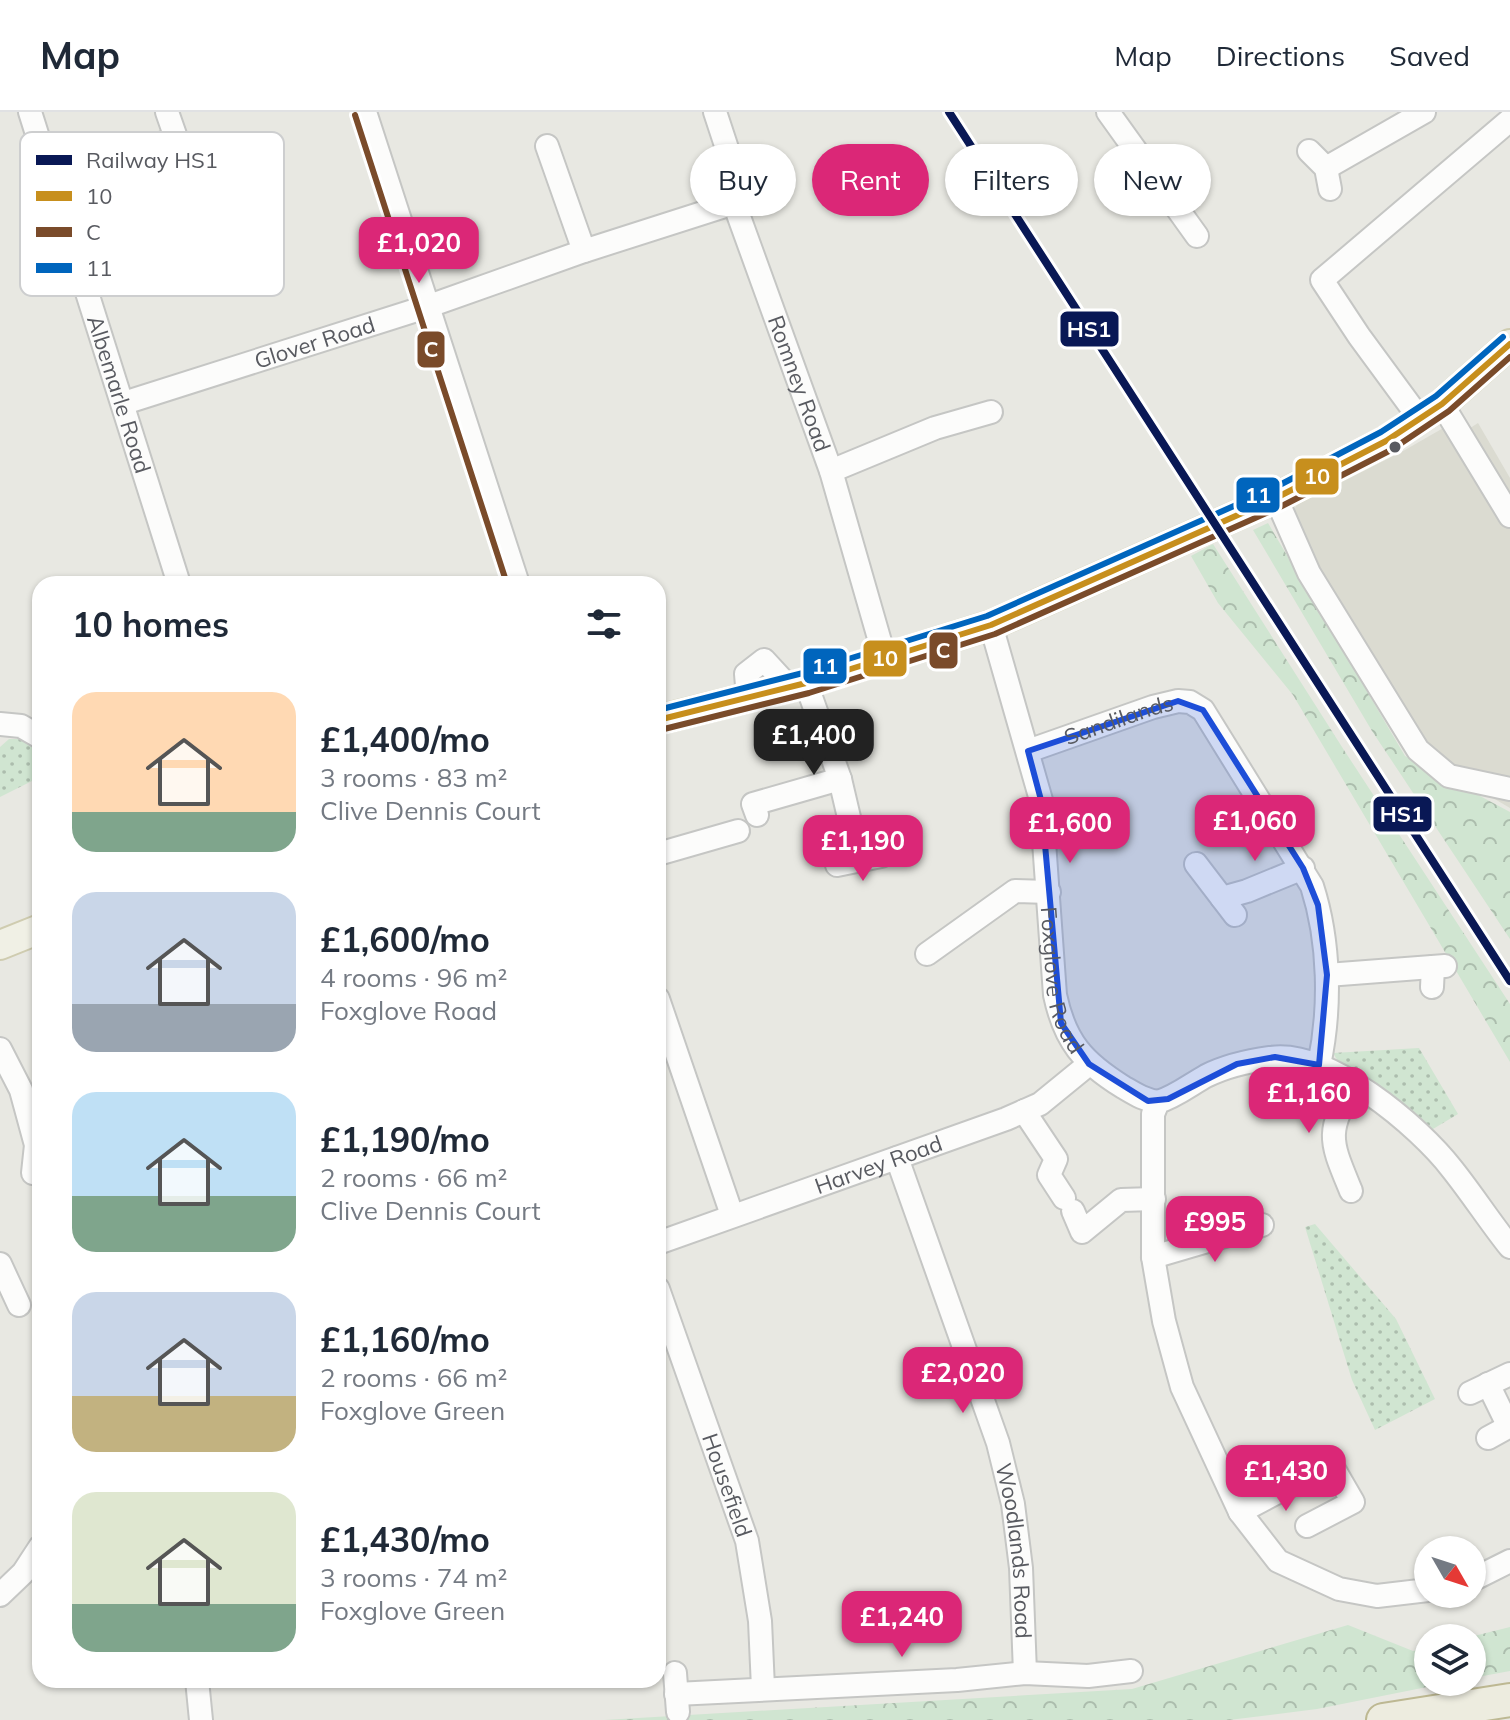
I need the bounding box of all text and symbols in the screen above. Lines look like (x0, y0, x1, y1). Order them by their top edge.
text: Map (40, 31, 120, 79)
text: Map (1114, 38, 1172, 73)
text: Directions (1216, 38, 1345, 73)
text: Saved (1389, 38, 1470, 73)
legend (20, 132, 284, 296)
chip: Buy (690, 144, 796, 216)
chip: Rent (812, 144, 929, 216)
chip: Filters (945, 144, 1078, 216)
chip: New (1094, 144, 1211, 216)
text: Railway HS1 (86, 146, 218, 174)
text: 10 (86, 182, 112, 210)
pin: £1,020 (354, 217, 484, 285)
text: C (86, 218, 101, 246)
text: £1,020 (377, 226, 461, 259)
text: 11 (86, 254, 112, 282)
street label: Glover Road (251, 310, 378, 375)
line badge: HS1 (1059, 310, 1120, 348)
street label: Albemarle Road (81, 312, 157, 477)
street label: Romney Road (762, 312, 837, 456)
text: HS1 (1067, 315, 1111, 343)
line badge: C (416, 330, 446, 369)
text: C (423, 335, 439, 363)
unlabelled marker (1387, 439, 1403, 455)
line badge: 10 (1294, 457, 1340, 496)
text: 10 (1304, 462, 1330, 490)
line badge: 11 (1235, 476, 1281, 514)
text: 11 (1245, 481, 1271, 509)
icon: filters (582, 602, 626, 646)
text: 10 homes (72, 603, 229, 646)
line badge: C (928, 631, 959, 670)
text: C (935, 636, 951, 664)
line badge: 10 (862, 639, 908, 678)
text: 10 (872, 644, 898, 672)
line badge: 11 (802, 647, 848, 685)
text: 11 (812, 652, 838, 680)
street label: Sandilands (1060, 689, 1176, 751)
pin: £1,400 (749, 709, 879, 777)
text: £1,400/mo (320, 718, 490, 761)
text: £1,400 (772, 718, 856, 751)
icon: home (136, 724, 232, 820)
text: 3 rooms · 83 m² (320, 761, 507, 794)
text: Clive Dennis Court (320, 794, 541, 827)
pin: £1,060 (1190, 795, 1320, 863)
line badge: HS1 (1372, 795, 1433, 833)
pin: £1,600 (1005, 797, 1135, 865)
text: HS1 (1380, 800, 1424, 828)
text: £1,060 (1213, 804, 1297, 837)
text: £1,600 (1028, 806, 1112, 839)
pin: £1,190 (798, 815, 928, 883)
text: £1,190 (821, 824, 905, 857)
street label: Foxglove Road (1035, 906, 1090, 1059)
text: £1,600/mo (320, 918, 490, 961)
icon: home (136, 924, 232, 1020)
text: 4 rooms · 96 m² (320, 961, 507, 994)
text: Foxglove Road (320, 994, 497, 1027)
pin: £1,160 (1244, 1067, 1374, 1135)
text: £1,160 (1267, 1076, 1351, 1109)
text: £1,190/mo (320, 1118, 490, 1161)
icon: home (136, 1124, 232, 1220)
street label: Harvey Road (811, 1129, 946, 1200)
text: 2 rooms · 66 m² (320, 1161, 507, 1194)
text: Clive Dennis Court (320, 1194, 541, 1227)
pin: £995 (1168, 1196, 1262, 1264)
text: £995 (1184, 1205, 1246, 1238)
text: £1,160/mo (320, 1318, 490, 1361)
icon: home (136, 1324, 232, 1420)
pin: £2,020 (898, 1347, 1028, 1415)
text: £2,020 (921, 1356, 1005, 1389)
text: 2 rooms · 66 m² (320, 1361, 507, 1394)
text: Foxglove Green (320, 1394, 505, 1427)
street label: Housefield (696, 1430, 758, 1541)
pin: £1,430 (1221, 1445, 1351, 1513)
text: £1,430 (1244, 1454, 1328, 1487)
street label: Woodlands Road (989, 1460, 1038, 1639)
text: £1,430/mo (320, 1518, 490, 1561)
icon: home (136, 1524, 232, 1620)
north arrow (1414, 1536, 1486, 1608)
map controls (1414, 1536, 1486, 1696)
text: 3 rooms · 74 m² (320, 1561, 507, 1594)
pin: £1,240 (837, 1591, 967, 1659)
text: Foxglove Green (320, 1594, 505, 1627)
text: £1,240 (860, 1600, 944, 1633)
button: layers (1414, 1624, 1486, 1696)

